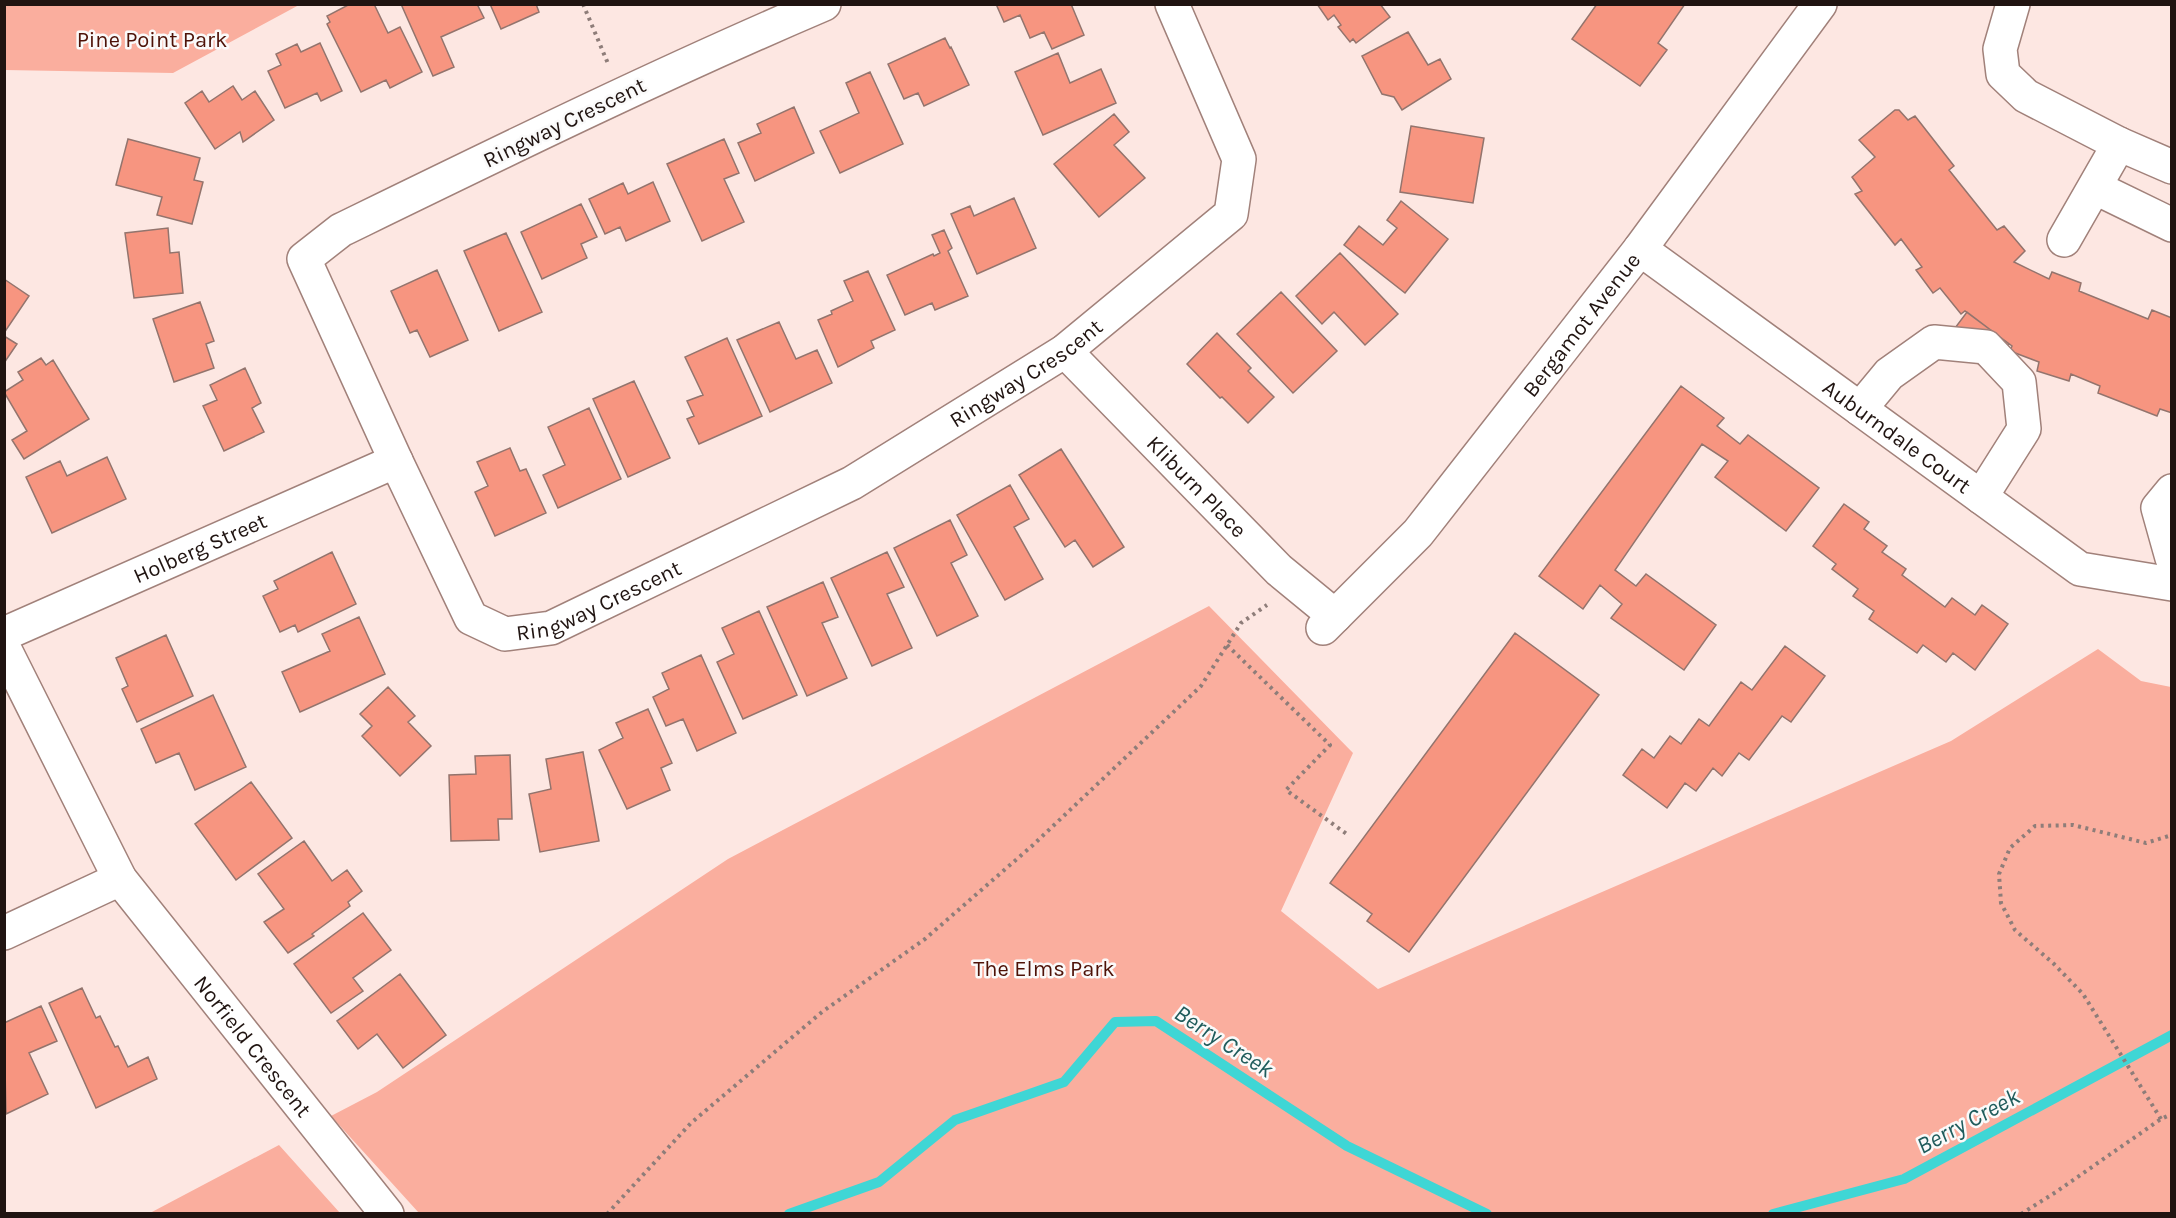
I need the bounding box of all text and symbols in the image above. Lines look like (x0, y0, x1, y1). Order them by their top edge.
park label: Pine Point Park (77, 27, 227, 53)
street label: Ringway Crescent (479, 72, 650, 174)
street label: Bergamot Avenue (1517, 248, 1646, 402)
street label: Ringway Crescent (945, 314, 1108, 433)
street label: Auburndale Court (1818, 374, 1976, 499)
street label: Kliburn Place (1141, 431, 1252, 543)
street label: Holberg Street (130, 508, 271, 589)
street label: Ringway Crescent (515, 555, 686, 646)
park label: The Elms Park (973, 956, 1115, 982)
street label: Norfield Crescent (188, 971, 317, 1123)
water label: Berry Creek (1169, 999, 1279, 1084)
water label: Berry Creek (1912, 1082, 2025, 1160)

